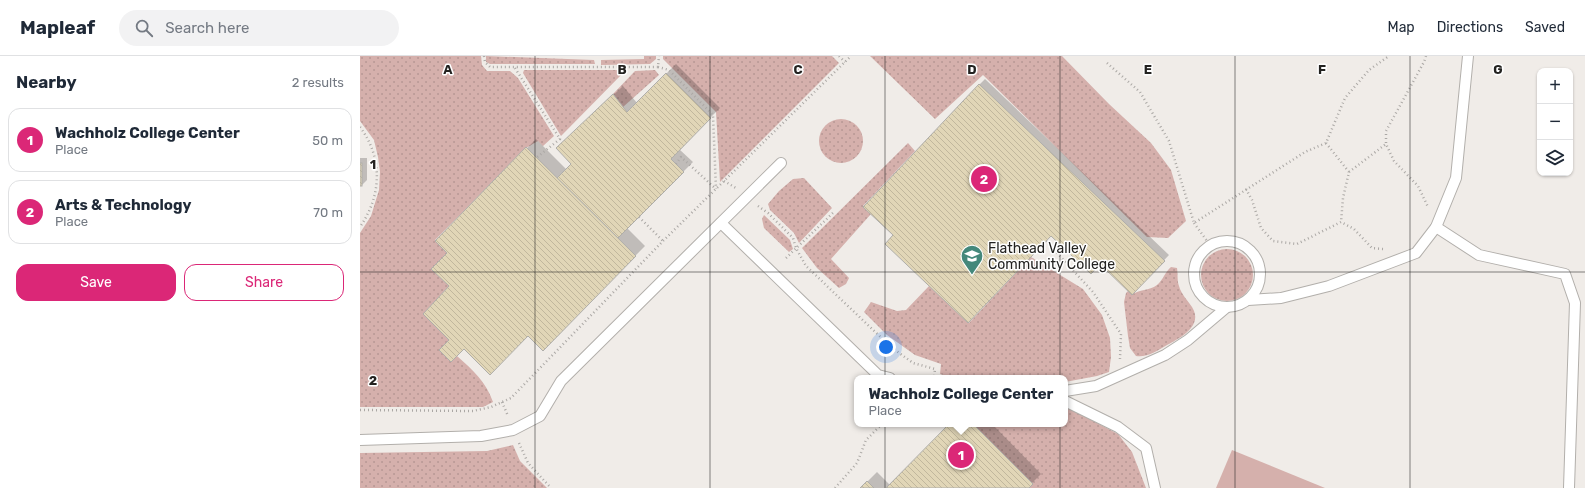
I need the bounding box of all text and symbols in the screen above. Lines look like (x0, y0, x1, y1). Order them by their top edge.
search box (119, 10, 399, 46)
text: Mapleaf (20, 16, 95, 39)
icon: search (133, 17, 155, 39)
text: Search here (165, 19, 249, 37)
text: Map (1388, 19, 1415, 36)
text: Directions (1437, 19, 1503, 36)
text: Saved (1525, 19, 1565, 36)
text: A (443, 62, 453, 77)
text: B (617, 62, 627, 77)
text: C (793, 62, 803, 77)
text: D (967, 62, 977, 77)
text: E (1144, 62, 1152, 77)
text: F (1318, 62, 1326, 77)
text: G (1493, 62, 1503, 77)
map controls (1537, 68, 1573, 176)
button: + (1537, 68, 1573, 104)
text: Nearby (16, 72, 77, 92)
text: 2 results (292, 75, 344, 90)
button: − (1537, 104, 1573, 140)
text: Wachholz College Center (55, 124, 240, 142)
text: 1 (27, 133, 33, 148)
text: 50 m (312, 133, 343, 148)
button: layers (1537, 140, 1573, 176)
text: Place (55, 142, 88, 157)
text: 1 (370, 157, 376, 172)
pin: 2 (971, 164, 997, 194)
text: Arts & Technology (55, 196, 191, 214)
text: 2 (26, 205, 34, 220)
text: 70 m (313, 205, 343, 220)
text: Place (55, 214, 88, 229)
place label: Flathead Valley Community College (988, 240, 1115, 273)
school or university icon: Flathead Valley Community College (959, 243, 985, 276)
button: Save (16, 264, 176, 301)
button: Share (184, 264, 344, 301)
your location (876, 337, 896, 357)
text: 2 (369, 373, 377, 388)
popup (854, 375, 1068, 427)
text: Wachholz College Center (869, 385, 1053, 403)
text: Place (869, 403, 902, 418)
pin: 1 (948, 440, 974, 470)

